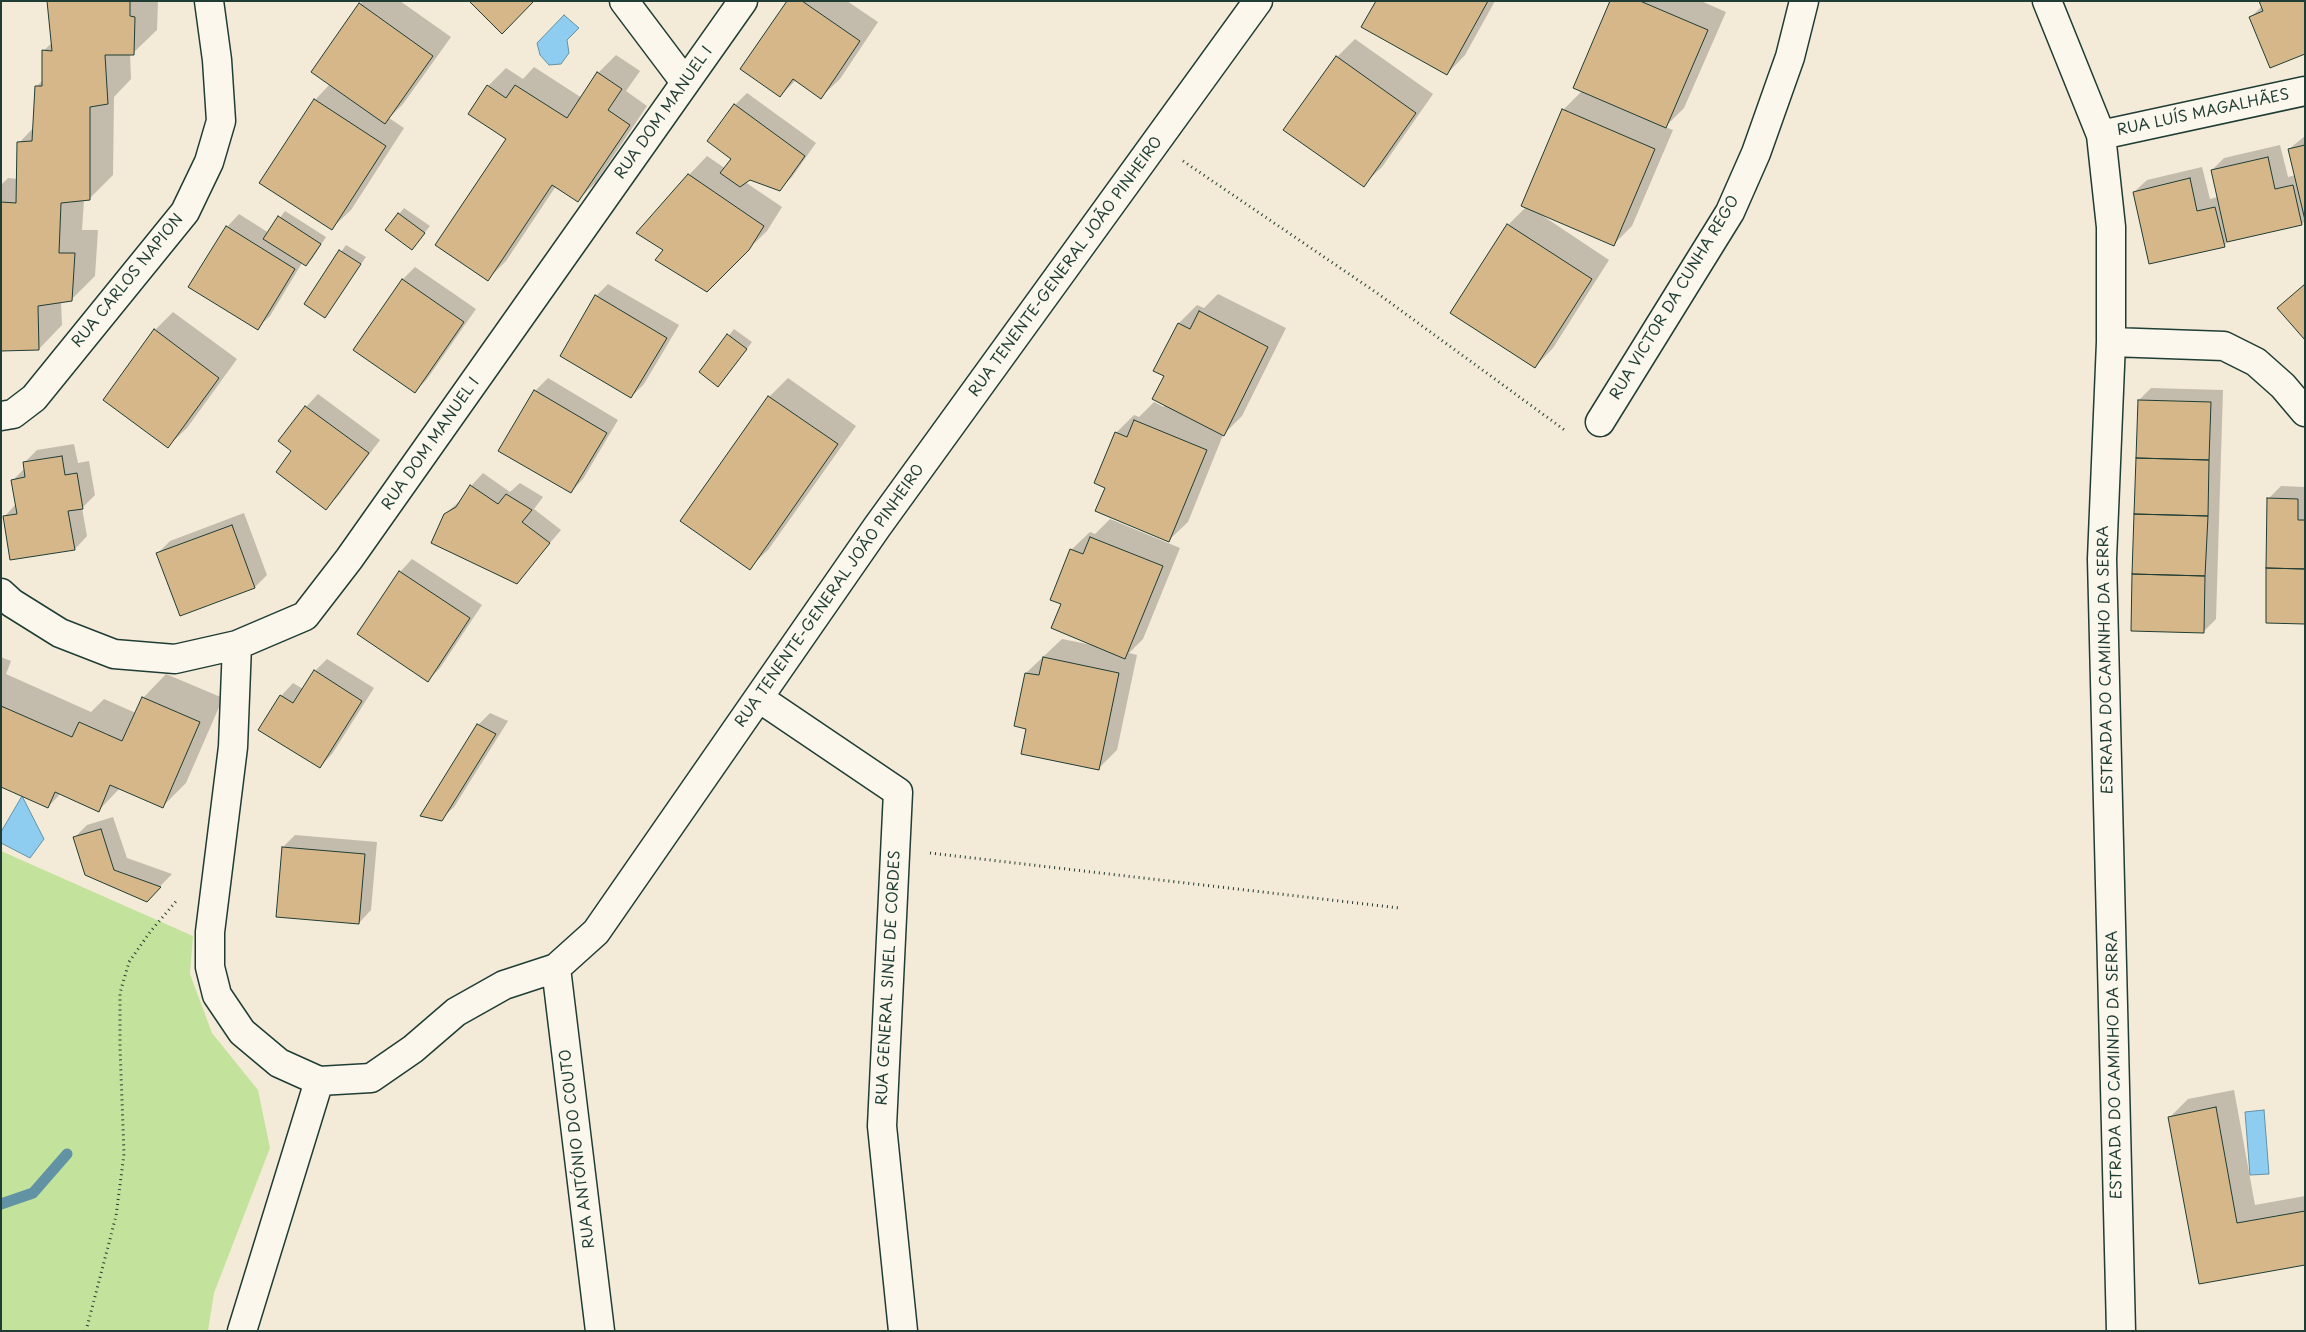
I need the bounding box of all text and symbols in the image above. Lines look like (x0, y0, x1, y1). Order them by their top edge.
street label: RUA DOM MANUEL I (611, 43, 717, 183)
street label: RUA LUÍS MAGALHÃES (2115, 86, 2291, 140)
street label: RUA TENENTE-GENERAL JOÃO PINHEIRO (966, 133, 1166, 401)
street label: RUA VICTOR DA CUNHA REGO (1607, 193, 1743, 403)
street label: RUA CARLOS NAPION (69, 211, 187, 351)
street label: RUA DOM MANUEL I (378, 374, 484, 514)
street label: RUA TENENTE-GENERAL JOÃO PINHEIRO (732, 461, 928, 731)
street label: ESTRADA DO CAMINHO DA SERRA (2095, 525, 2117, 795)
street label: RUA GENERAL SINEL DE CORDES (873, 850, 905, 1106)
street label: ESTRADA DO CAMINHO DA SERRA (2104, 930, 2126, 1200)
street label: RUA ANTÓNIO DO COUTO (557, 1048, 599, 1250)

